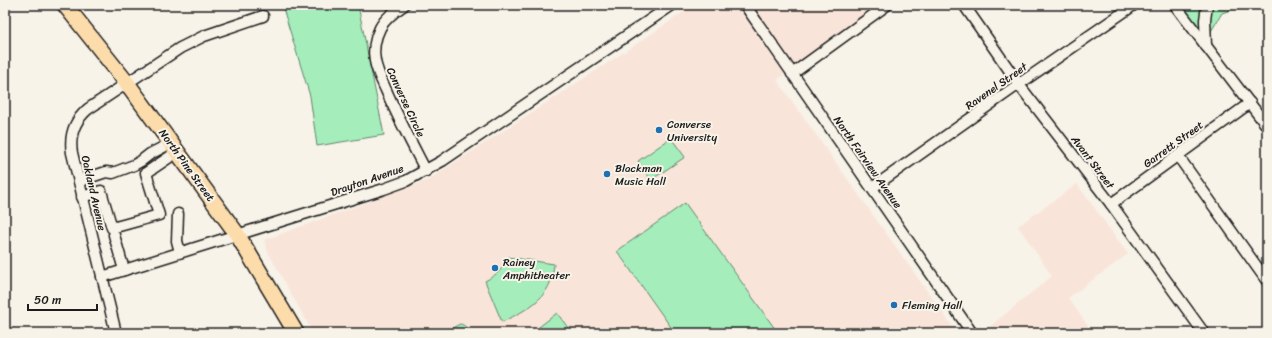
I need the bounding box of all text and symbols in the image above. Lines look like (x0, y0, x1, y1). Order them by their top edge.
street label: Ravenel Street (961, 58, 1032, 115)
street label: Converse Circle (381, 64, 430, 141)
street label: North Fairview Avenue (828, 112, 907, 213)
place label: Converse University (667, 115, 717, 147)
street label: Garrett Street (1139, 116, 1208, 173)
street label: North Pine Street (154, 125, 220, 206)
marker: Converse University (654, 125, 664, 135)
street label: Avant Street (1065, 131, 1119, 194)
street label: Oakland Avenue (76, 153, 111, 233)
street label: Drayton Avenue (328, 159, 407, 202)
place label: Blackman Music Hall (615, 159, 667, 191)
marker: Blackman Music Hall (602, 169, 612, 179)
place label: Rainey Amphitheater (502, 253, 571, 285)
marker: Rainey Amphitheater (490, 263, 500, 273)
scale bar (28, 286, 97, 312)
text: 50 m (34, 289, 61, 311)
place label: Fleming Hall (902, 296, 963, 315)
marker: Fleming Hall (889, 300, 899, 310)

